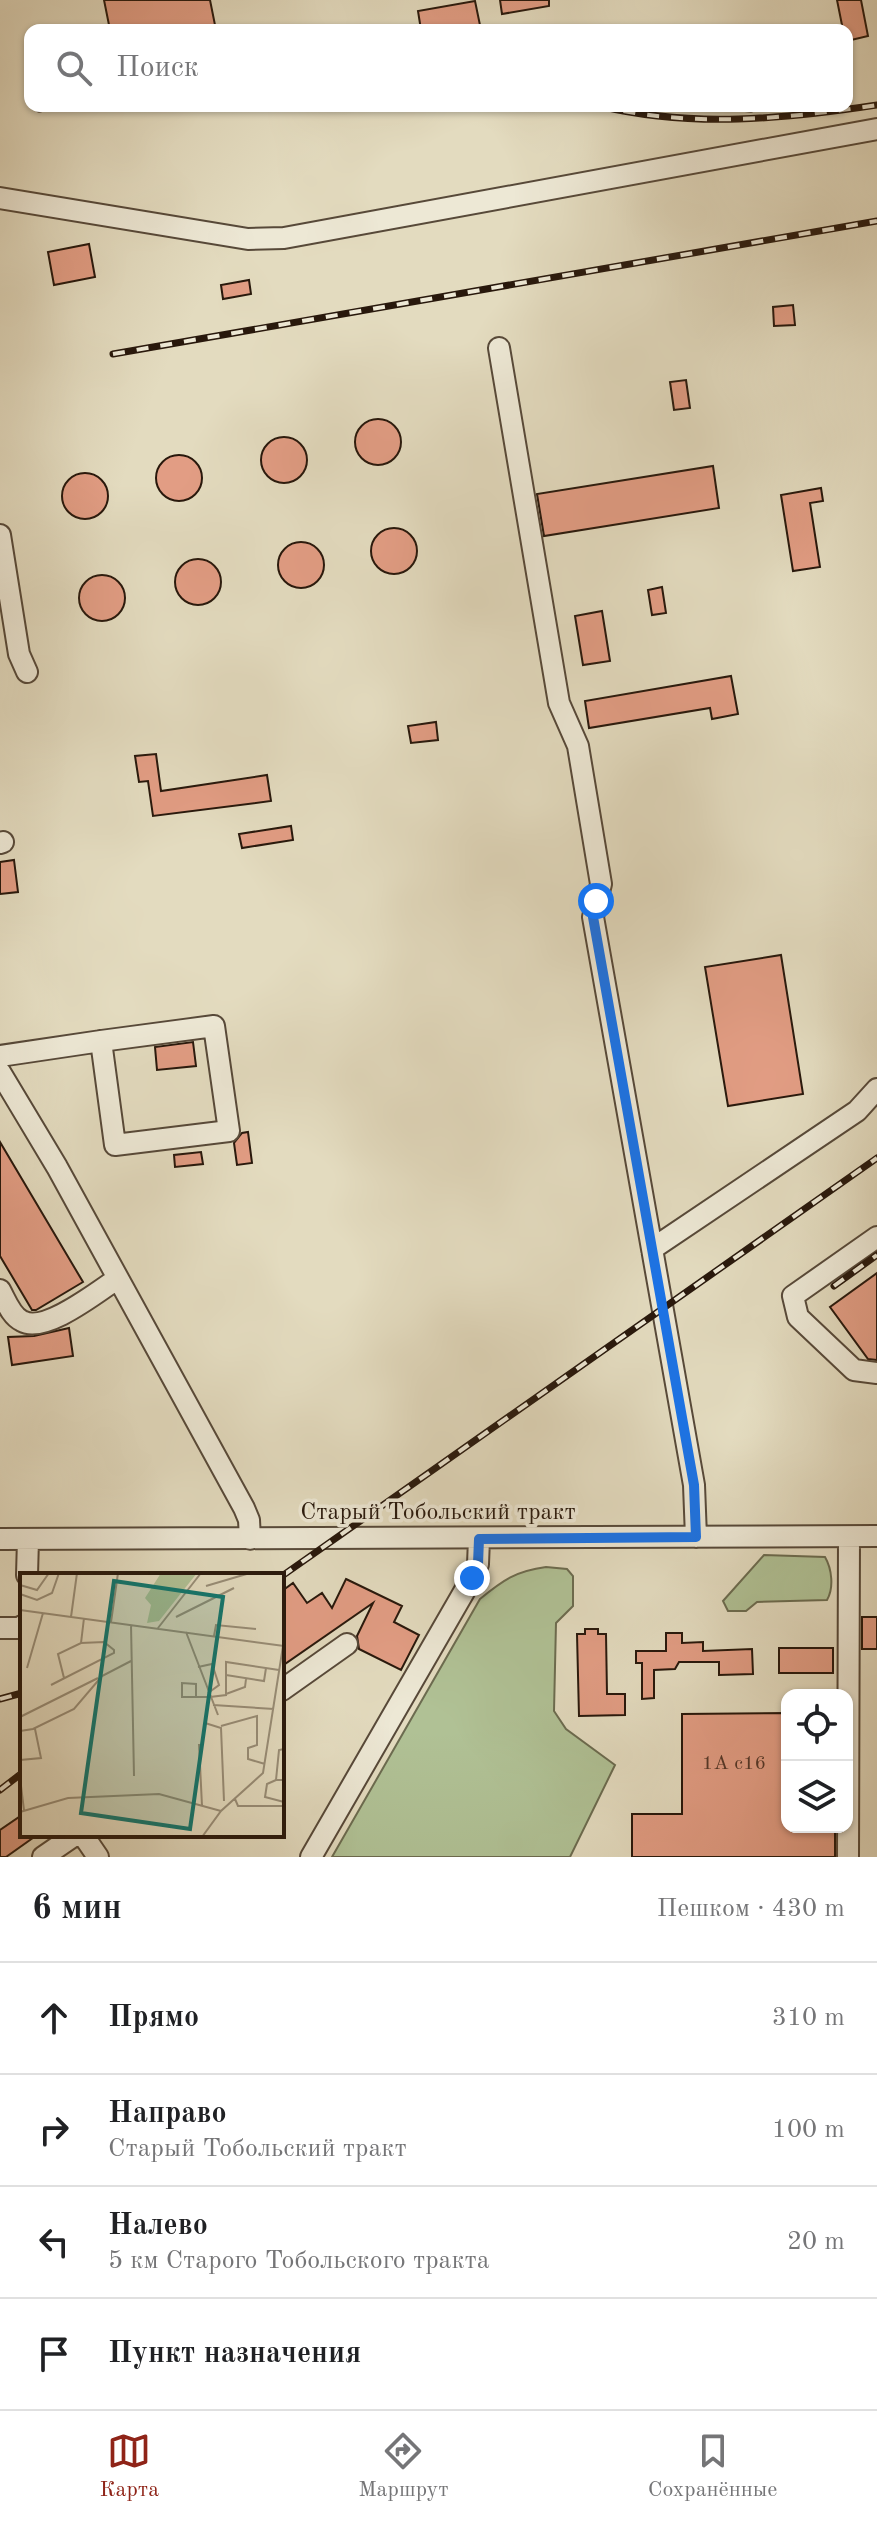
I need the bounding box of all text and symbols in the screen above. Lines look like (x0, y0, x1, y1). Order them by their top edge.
search box (24, 24, 853, 112)
icon: search (52, 46, 96, 90)
text: Поиск (116, 53, 199, 83)
route start (578, 883, 614, 919)
street label: Старый Тобольский тракт (300, 1501, 576, 1525)
route end (454, 1560, 490, 1596)
inset map (20, 1573, 284, 1837)
map controls (781, 1689, 853, 1833)
button: locate (781, 1689, 853, 1761)
house number: 1А с16 (702, 1754, 766, 1774)
button: layers (781, 1761, 853, 1833)
text: 6 мин (32, 1892, 122, 1926)
text: Пешком · 430 m (657, 1896, 845, 1922)
icon: ahead (32, 1996, 76, 2040)
text: Прямо (108, 2003, 199, 2033)
text: 310 m (772, 2005, 845, 2031)
text: Направо (108, 2099, 227, 2129)
icon: right (32, 2108, 76, 2152)
text: 100 m (772, 2117, 845, 2143)
text: Старый Тобольский тракт (108, 2136, 407, 2162)
text: Налево (108, 2211, 208, 2241)
icon: left (32, 2220, 76, 2264)
text: 20 m (787, 2229, 845, 2255)
text: 5 км Старого Тобольского тракта (108, 2248, 490, 2274)
icon: arrive (32, 2332, 76, 2376)
text: Пункт назначения (108, 2339, 361, 2369)
tab: Карта (100, 2429, 159, 2504)
tab: Маршрут (358, 2429, 449, 2504)
tab: Сохранённые (648, 2429, 777, 2504)

